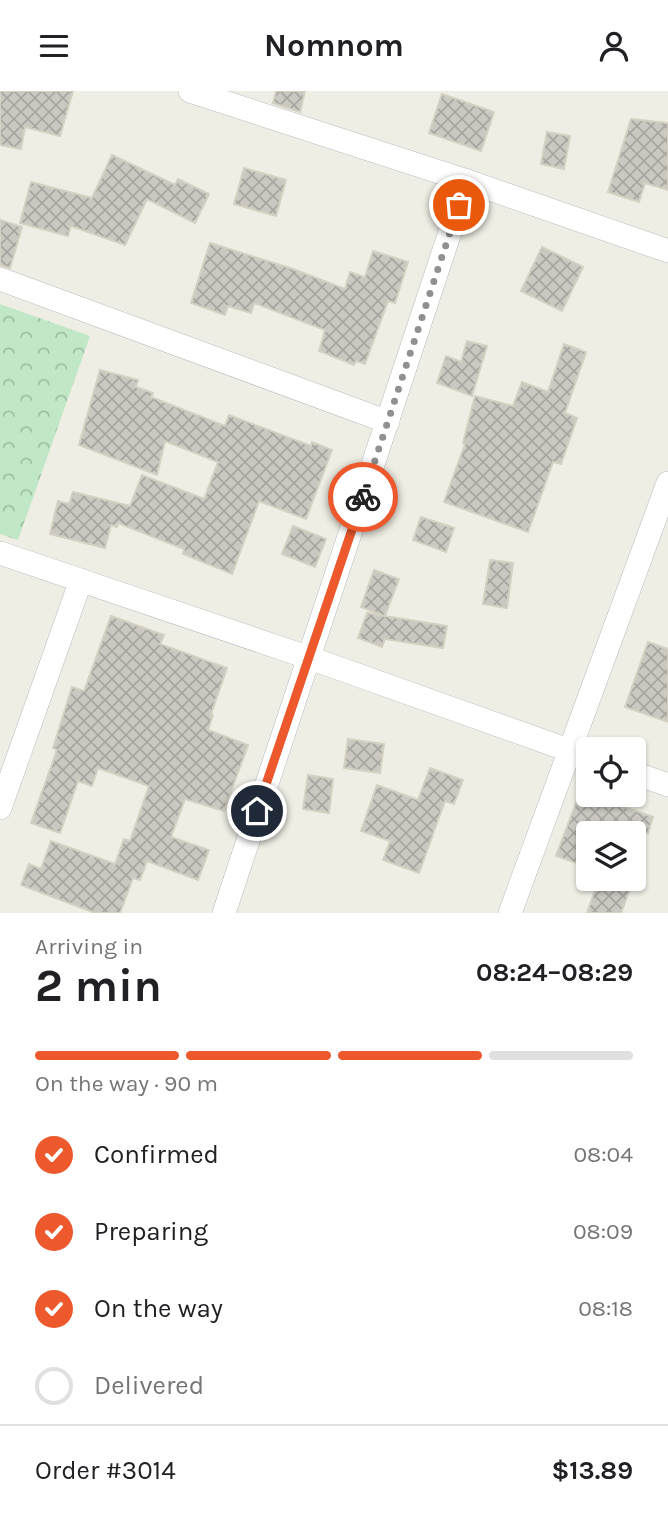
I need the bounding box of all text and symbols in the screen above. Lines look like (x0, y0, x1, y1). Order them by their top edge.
icon: menu (35, 27, 73, 65)
text: Nomnom (264, 27, 404, 64)
icon: person (595, 27, 633, 65)
pin (429, 175, 489, 235)
icon: bag (440, 186, 478, 224)
courier (328, 462, 398, 532)
icon: bike (344, 478, 382, 516)
map controls (576, 737, 646, 891)
button: locate (576, 737, 646, 807)
pin (227, 781, 287, 841)
icon: home (238, 792, 276, 830)
button: layers (576, 821, 646, 891)
text: Arriving in (35, 933, 143, 960)
text: 08:24–08:29 (476, 957, 633, 988)
text: 2 min (35, 959, 162, 1013)
text: On the way · 90 m (35, 1070, 218, 1097)
icon: check (35, 1136, 73, 1174)
text: Confirmed (94, 1139, 219, 1170)
text: 08:04 (573, 1141, 633, 1168)
icon: check (35, 1213, 73, 1251)
text: Preparing (94, 1216, 208, 1247)
text: 08:09 (573, 1218, 633, 1245)
icon: check (35, 1290, 73, 1328)
text: On the way (94, 1293, 223, 1324)
text: 08:18 (578, 1295, 633, 1322)
text: Delivered (94, 1370, 204, 1401)
text: Order #3014 (35, 1455, 176, 1486)
text: $13.89 (551, 1455, 633, 1486)

